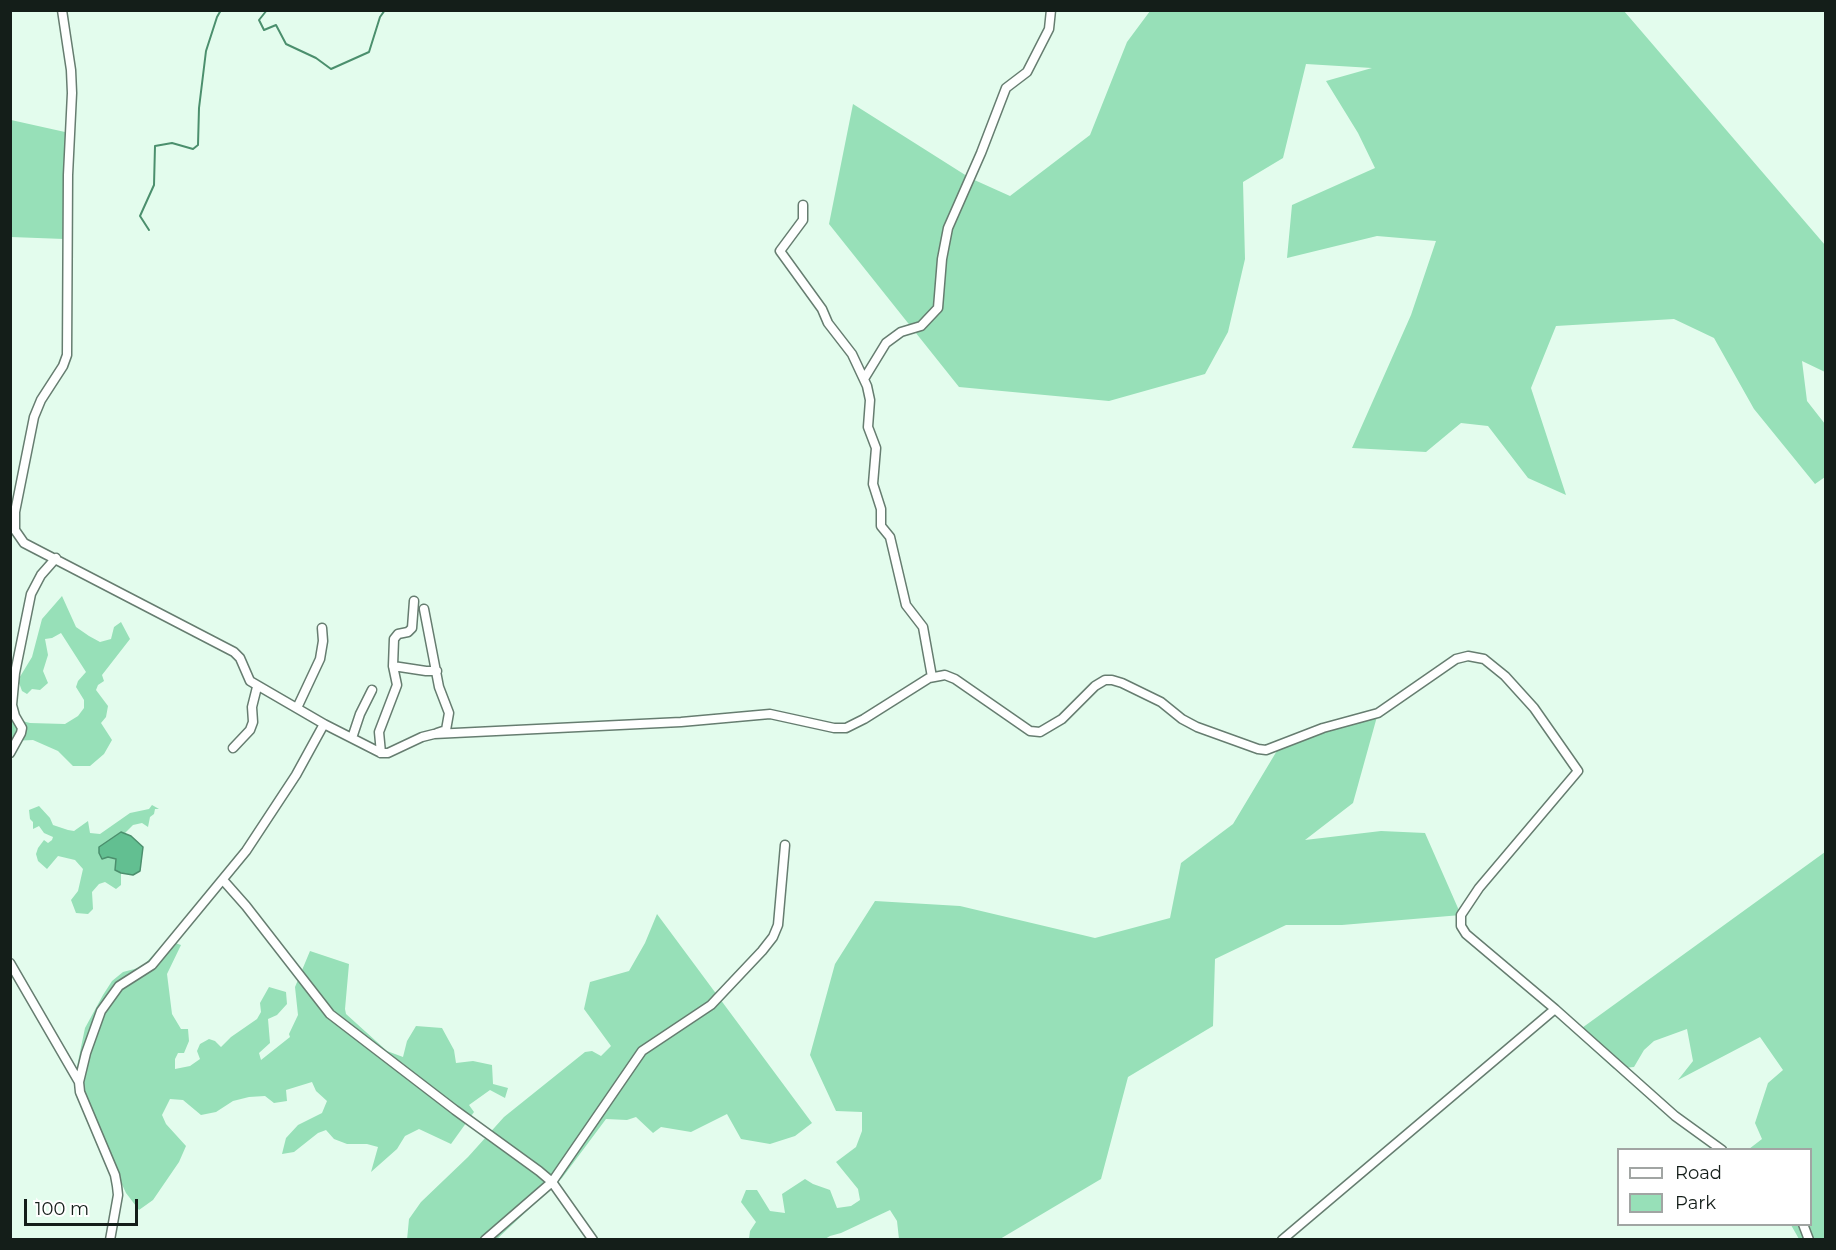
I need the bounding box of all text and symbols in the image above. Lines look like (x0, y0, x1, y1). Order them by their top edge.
legend (1617, 1148, 1812, 1226)
text: Road (1675, 1162, 1722, 1184)
scale bar (27, 1187, 141, 1225)
text: Park (1675, 1192, 1716, 1214)
text: 100 m (35, 1198, 89, 1220)

